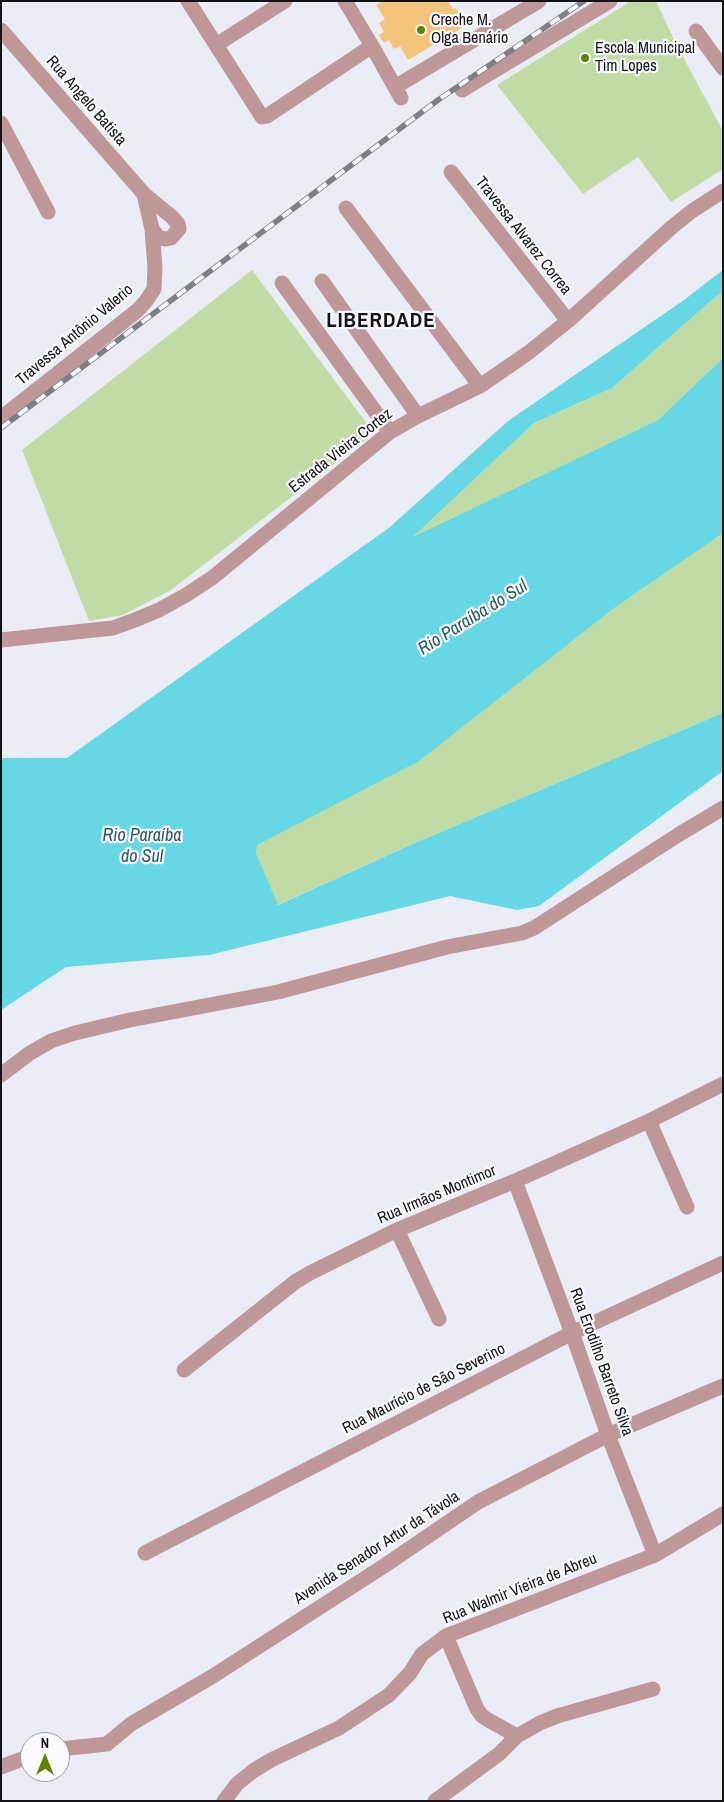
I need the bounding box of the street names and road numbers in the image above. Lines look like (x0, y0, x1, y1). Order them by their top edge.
street label: Rua Angelo Batista (42, 52, 130, 150)
street label: Travessa Alvarez Correa (471, 173, 575, 299)
street label: Travessa Antônio Valerio (13, 281, 137, 389)
street label: Estrada Vieira Cortez (285, 405, 397, 497)
street label: Rua Irmãos Montimor (375, 1161, 499, 1229)
street label: Rua Erodilho Barreto Silva (565, 1285, 637, 1439)
street label: Rua Maurício de São Severino (339, 1340, 509, 1438)
street label: Avenida Senador Artur da Távola (291, 1487, 463, 1609)
street label: Rua Walmir Vieira de Abreu (440, 1549, 600, 1629)

